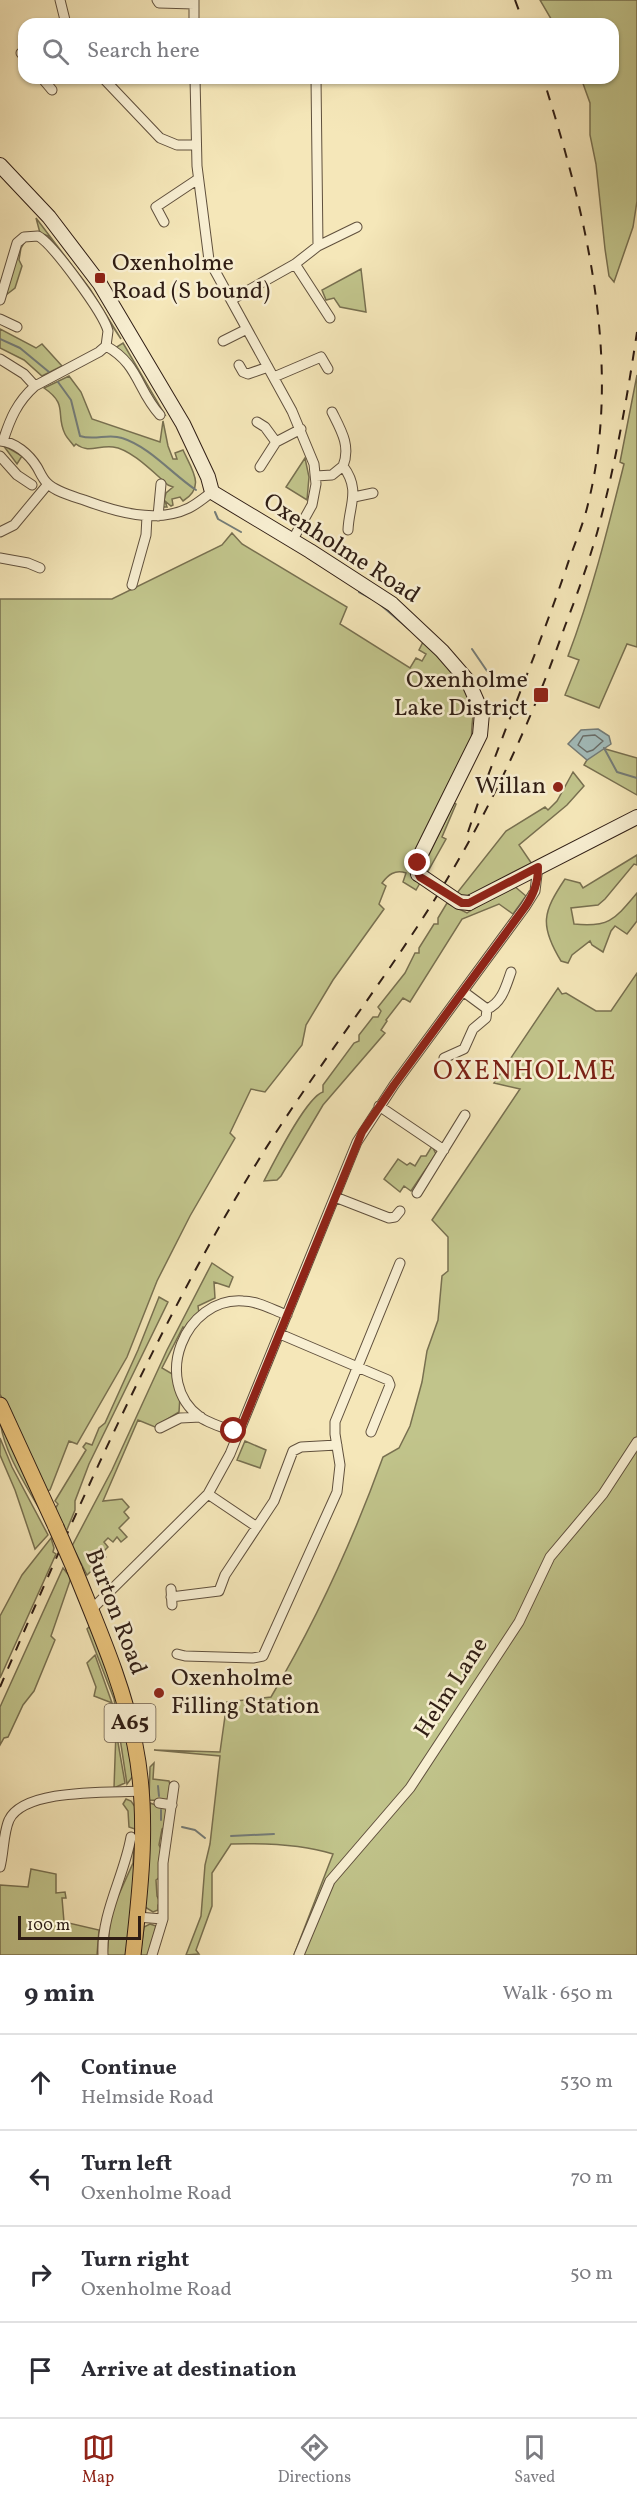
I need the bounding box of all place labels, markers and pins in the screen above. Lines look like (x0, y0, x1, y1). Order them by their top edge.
place label: Oxenholme Road (S bound) (112, 247, 270, 309)
marker: Oxenholme Road (S bound) (93, 271, 107, 285)
place label: Oxenholme Lake District (394, 664, 528, 726)
marker: Oxenholme Lake District (532, 686, 550, 704)
place label: Willan (475, 770, 546, 804)
marker: Willan (551, 780, 565, 794)
place label: Oxenholme Filling Station (171, 1662, 320, 1724)
marker: Oxenholme Filling Station (152, 1686, 166, 1700)

